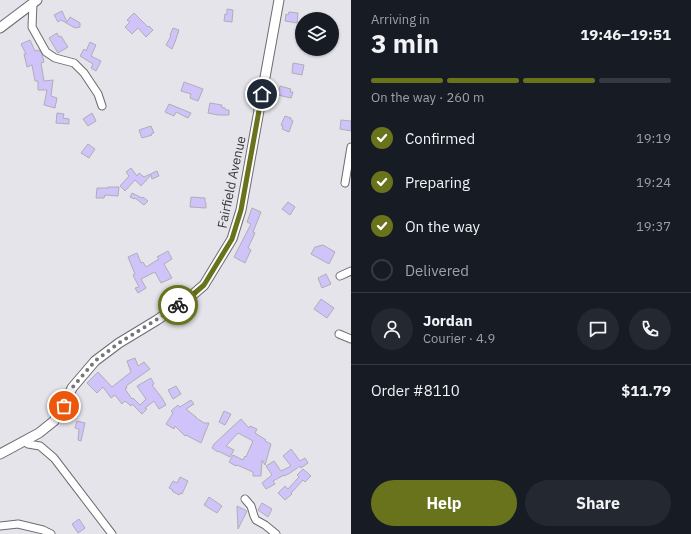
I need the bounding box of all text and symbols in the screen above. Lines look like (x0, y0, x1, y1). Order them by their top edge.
text: Arriving in (371, 11, 430, 28)
map controls (295, 12, 339, 56)
button: layers (295, 12, 339, 56)
text: 19:46–19:51 (580, 25, 671, 44)
text: 3 min (371, 26, 439, 60)
pin (245, 77, 279, 111)
icon: home (251, 83, 273, 105)
text: On the way · 260 m (371, 89, 484, 106)
icon: check (371, 127, 393, 149)
text: Confirmed (405, 129, 475, 148)
text: 19:19 (636, 130, 671, 147)
street label: Fairfield Avenue (213, 134, 250, 230)
icon: check (371, 171, 393, 193)
text: Preparing (405, 173, 470, 192)
text: 19:24 (636, 174, 671, 191)
icon: check (371, 215, 393, 237)
text: On the way (405, 217, 480, 236)
text: 19:37 (636, 218, 671, 235)
text: Delivered (405, 261, 469, 280)
courier (158, 285, 198, 325)
icon: bike (167, 294, 189, 316)
button: person (371, 308, 413, 350)
button: chat (577, 308, 619, 350)
button: phone (629, 308, 671, 350)
text: Jordan (423, 311, 472, 330)
text: Courier · 4.9 (423, 330, 495, 347)
text: Order #8110 (371, 381, 460, 400)
text: $11.79 (621, 381, 671, 400)
pin (47, 389, 81, 423)
icon: bag (53, 395, 75, 417)
button: Help (371, 480, 517, 526)
button: Share (525, 480, 671, 526)

